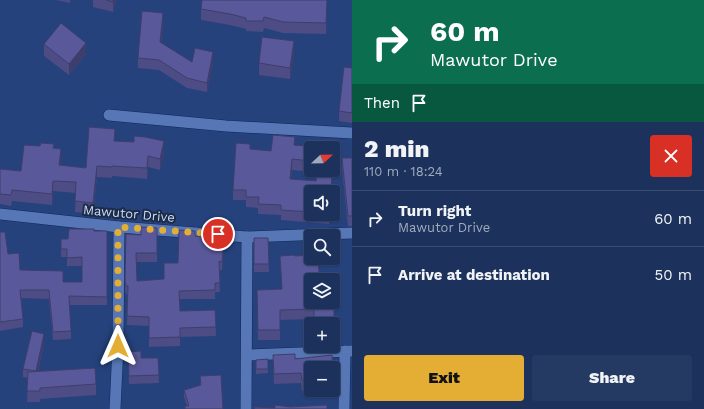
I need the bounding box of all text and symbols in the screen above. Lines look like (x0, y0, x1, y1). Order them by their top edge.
text: 60 m (430, 15, 500, 48)
icon: right (364, 16, 416, 68)
text: Mawutor Drive (430, 49, 558, 70)
icon: arrive (408, 92, 430, 114)
text: Then (364, 94, 400, 112)
text: 2 min (364, 135, 429, 163)
button: close (650, 135, 692, 177)
north arrow (304, 141, 340, 177)
map controls (304, 141, 340, 397)
text: 110 m · 18:24 (364, 164, 443, 179)
button: sound (304, 185, 340, 221)
street label: Mawutor Drive (82, 202, 176, 225)
text: Turn right (398, 202, 471, 220)
icon: right (364, 208, 386, 230)
text: 60 m (654, 210, 692, 228)
pin (201, 217, 235, 251)
text: Mawutor Drive (398, 220, 490, 235)
icon: arrive (207, 223, 229, 245)
button: search (304, 229, 340, 265)
icon: arrive (364, 264, 386, 286)
text: Arrive at destination (398, 266, 550, 284)
text: 50 m (655, 266, 692, 284)
button: layers (304, 273, 340, 309)
button: + (304, 317, 340, 353)
position arrow (97, 325, 139, 367)
button: Exit (364, 355, 524, 401)
button: Share (532, 355, 692, 401)
button: − (304, 361, 340, 397)

